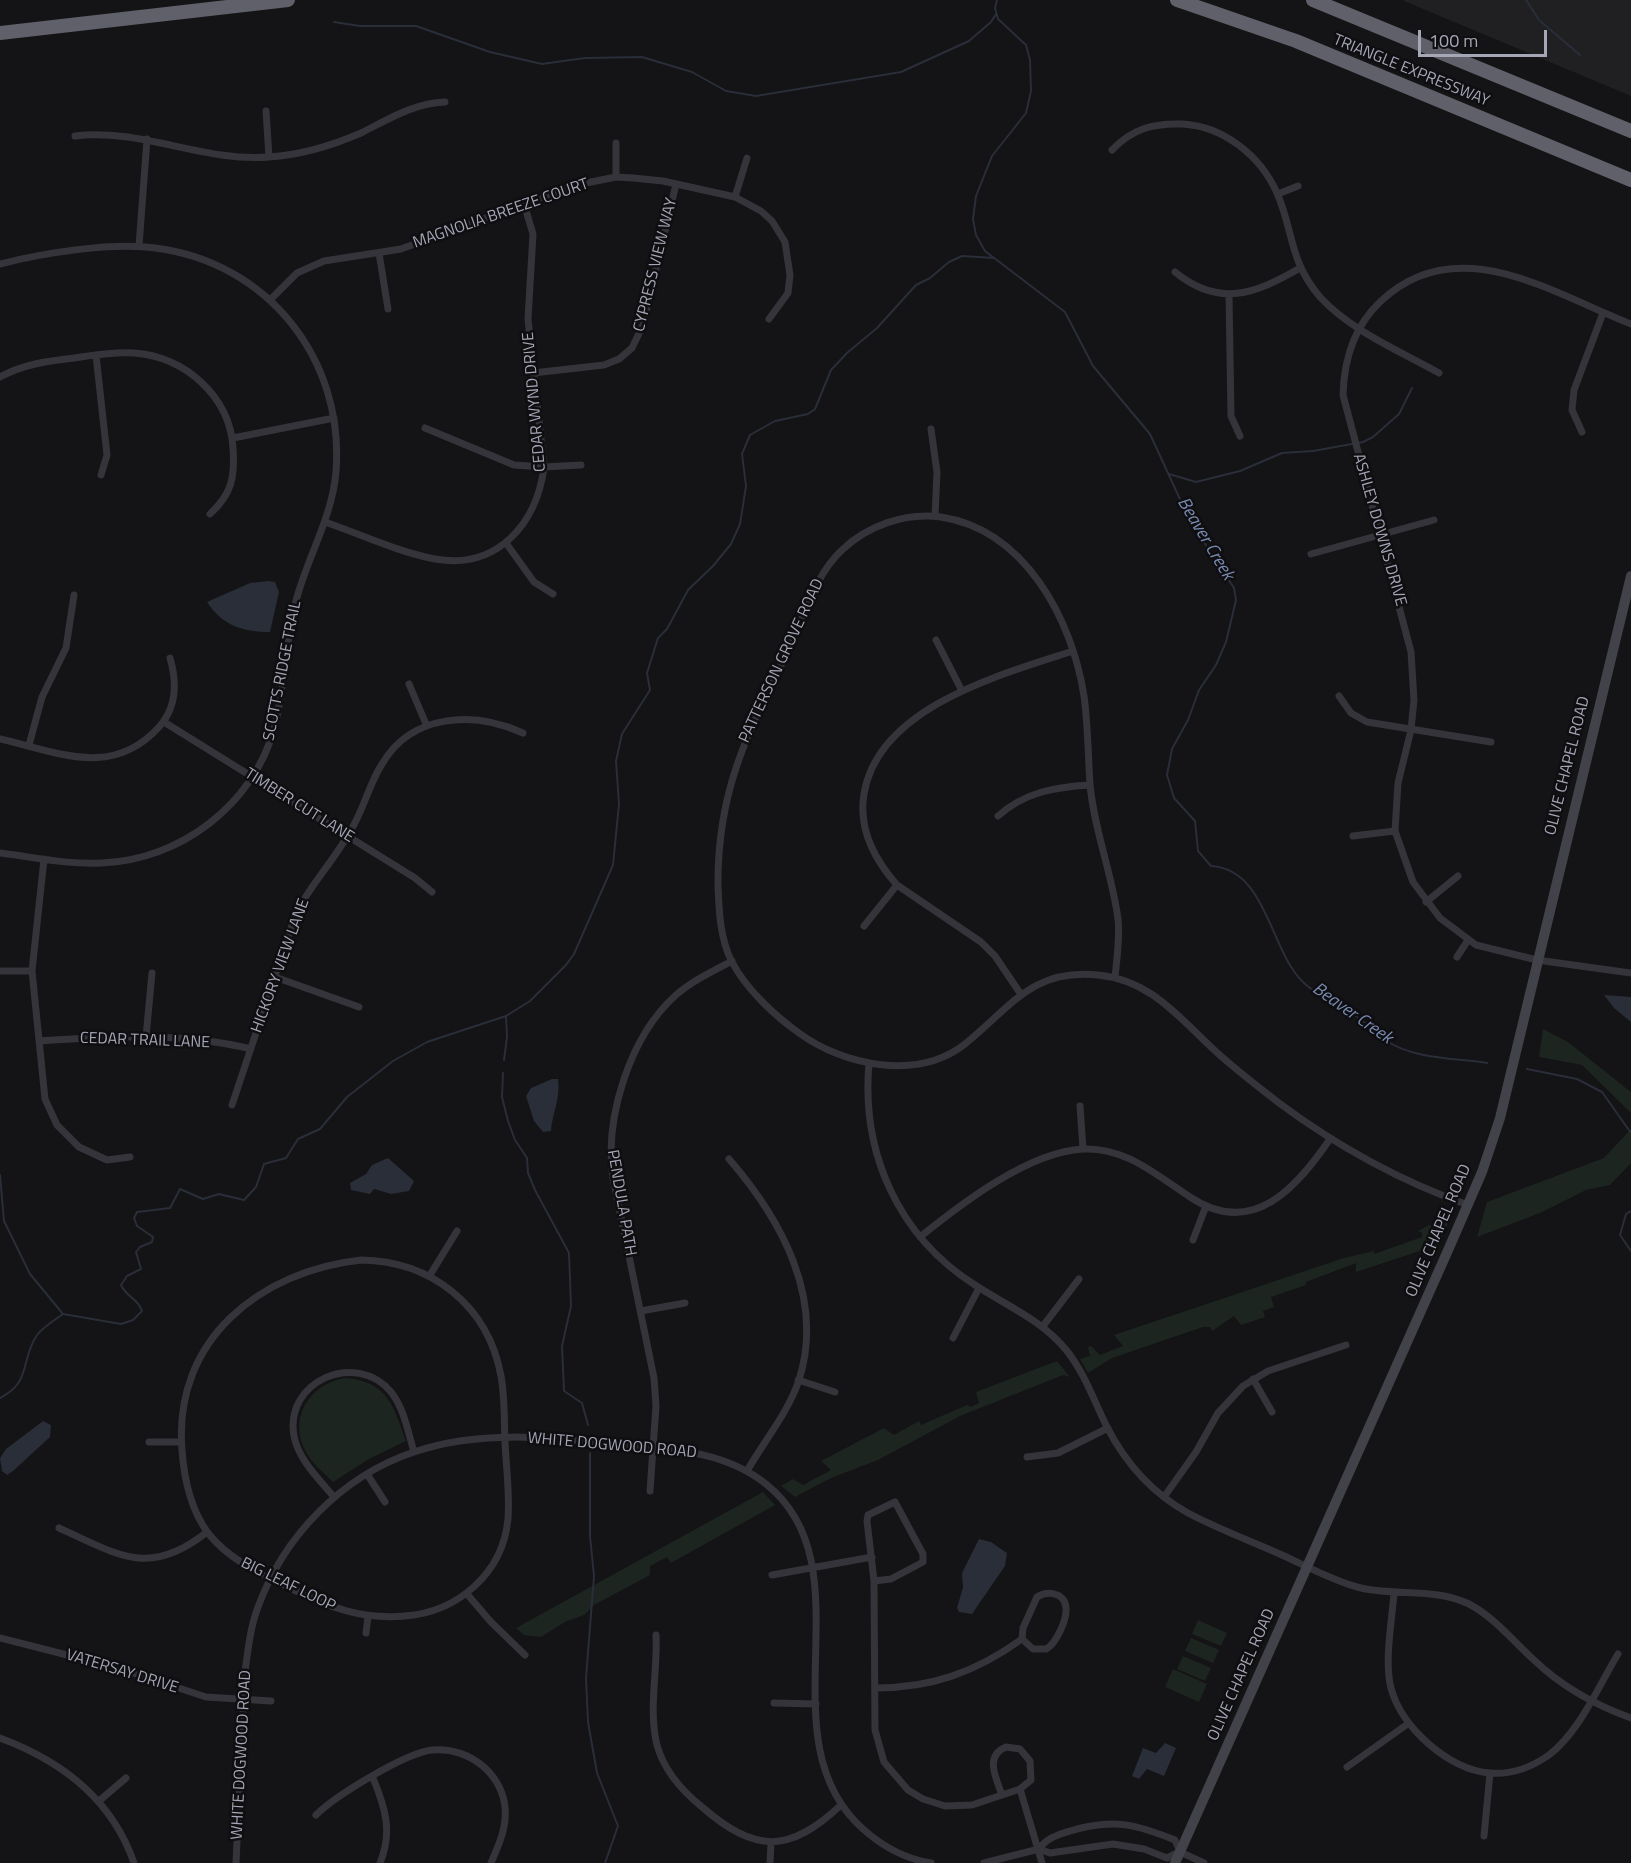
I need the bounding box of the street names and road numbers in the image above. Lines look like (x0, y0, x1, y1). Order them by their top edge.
street label: TRIANGLE EXPRESSWAY (1330, 31, 1492, 111)
street label: MAGNOLIA BREEZE COURT (411, 175, 591, 253)
street label: CYPRESS VIEW WAY (630, 196, 682, 334)
street label: CEDAR WYND DRIVE (519, 331, 551, 473)
street label: ASHLEY DOWNS DRIVE (1348, 451, 1410, 609)
street label: PATTERSON GROVE ROAD (736, 576, 828, 746)
street label: SCOTTS RIDGE TRAIL (260, 599, 306, 743)
street label: OLIVE CHAPEL ROAD (1541, 695, 1595, 837)
street label: TIMBER CUT LANE (241, 765, 357, 847)
street label: HICKORY VIEW LANE (248, 896, 314, 1036)
street label: CEDAR TRAIL LANE (80, 1029, 210, 1053)
street label: PENDULA PATH (602, 1148, 640, 1258)
street label: OLIVE CHAPEL ROAD (1402, 1162, 1476, 1300)
street label: WHITE DOGWOOD ROAD (527, 1429, 697, 1463)
street label: BIG LEAF LOOP (237, 1554, 339, 1616)
street label: OLIVE CHAPEL ROAD (1204, 1606, 1280, 1744)
street label: VATERSAY DRIVE (64, 1646, 180, 1698)
street label: WHITE DOGWOOD ROAD (228, 1670, 256, 1840)

